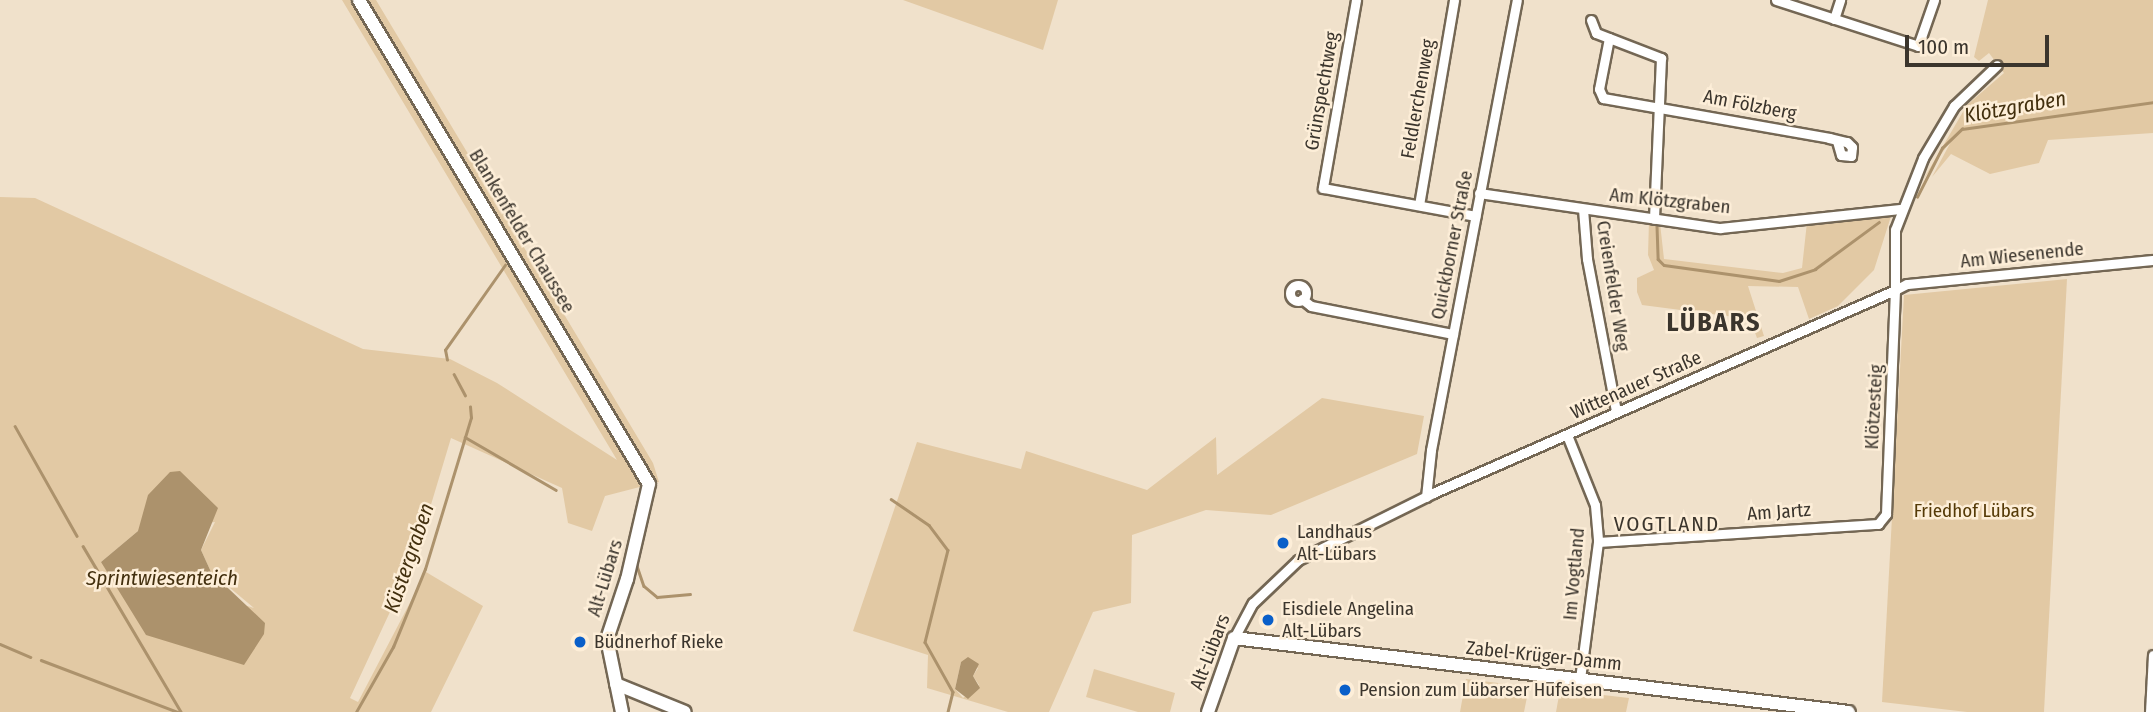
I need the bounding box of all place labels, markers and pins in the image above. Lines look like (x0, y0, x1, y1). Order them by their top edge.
place label: Landhaus Alt-Lübars (1297, 521, 1376, 565)
marker: Landhaus Alt-Lübars (1275, 535, 1291, 551)
place label: Eisdiele Angelina Alt-Lübars (1282, 598, 1414, 642)
marker: Eisdiele Angelina Alt-Lübars (1260, 612, 1276, 628)
place label: Büdnerhof Rieke (594, 631, 723, 653)
marker: Büdnerhof Rieke (572, 634, 588, 650)
place label: Pension zum Lübarser Hufeisen (1359, 679, 1603, 701)
marker: Pension zum Lübarser Hufeisen (1337, 682, 1353, 698)

